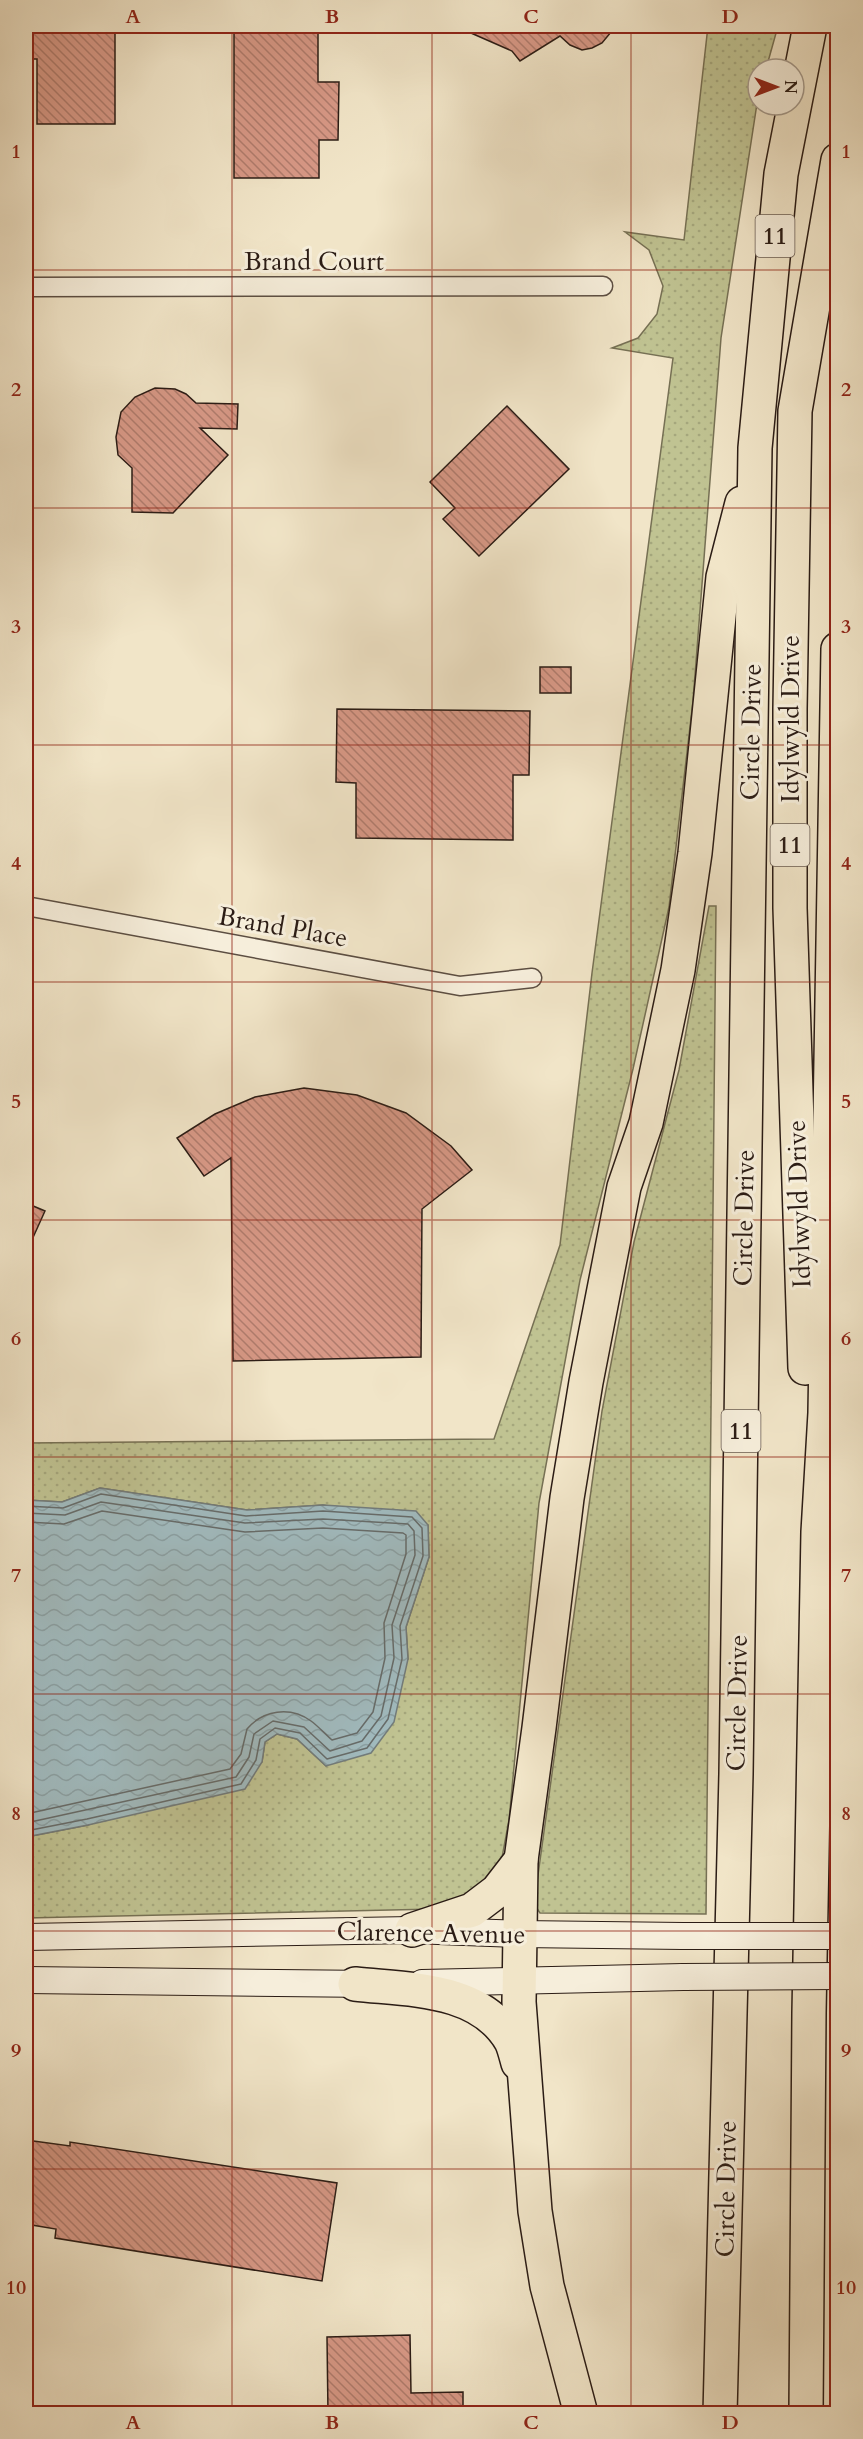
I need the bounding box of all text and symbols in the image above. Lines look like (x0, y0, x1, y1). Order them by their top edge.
text: A (125, 3, 141, 30)
text: B (325, 3, 339, 30)
text: C (523, 3, 539, 30)
text: D (721, 3, 739, 30)
north arrow (746, 57, 806, 117)
text: N (779, 80, 801, 94)
text: 1 (11, 138, 21, 165)
text: 1 (841, 138, 851, 165)
road number: 11 (756, 215, 794, 257)
street label: Brand Court (244, 244, 384, 279)
text: 2 (11, 376, 21, 403)
text: 2 (841, 376, 851, 403)
text: 3 (11, 613, 21, 640)
text: 3 (841, 613, 851, 640)
street label: Idylwyld Drive (773, 635, 808, 803)
street label: Circle Drive (732, 663, 770, 801)
road number: 11 (770, 824, 810, 866)
text: 4 (11, 850, 21, 877)
text: 4 (841, 850, 851, 877)
street label: Brand Place (216, 898, 350, 956)
text: 5 (11, 1088, 21, 1115)
text: 5 (841, 1088, 851, 1115)
street label: Idylwyld Drive (779, 1119, 819, 1289)
street label: Circle Drive (725, 1149, 763, 1287)
text: 6 (11, 1325, 21, 1352)
text: 6 (841, 1325, 851, 1352)
road number: 11 (722, 1410, 760, 1452)
text: 7 (11, 1562, 21, 1589)
text: 7 (841, 1562, 851, 1589)
street label: Circle Drive (718, 1634, 756, 1772)
text: 8 (11, 1800, 21, 1827)
text: 8 (841, 1800, 851, 1827)
street label: Clarence Avenue (336, 1914, 526, 1952)
text: 9 (11, 2037, 21, 2064)
text: 9 (841, 2037, 851, 2064)
street label: Circle Drive (707, 2120, 745, 2258)
text: 10 (6, 2274, 26, 2301)
text: 10 (836, 2274, 856, 2301)
text: A (125, 2409, 141, 2436)
text: B (325, 2409, 339, 2436)
text: C (523, 2409, 539, 2436)
text: D (721, 2409, 739, 2436)

